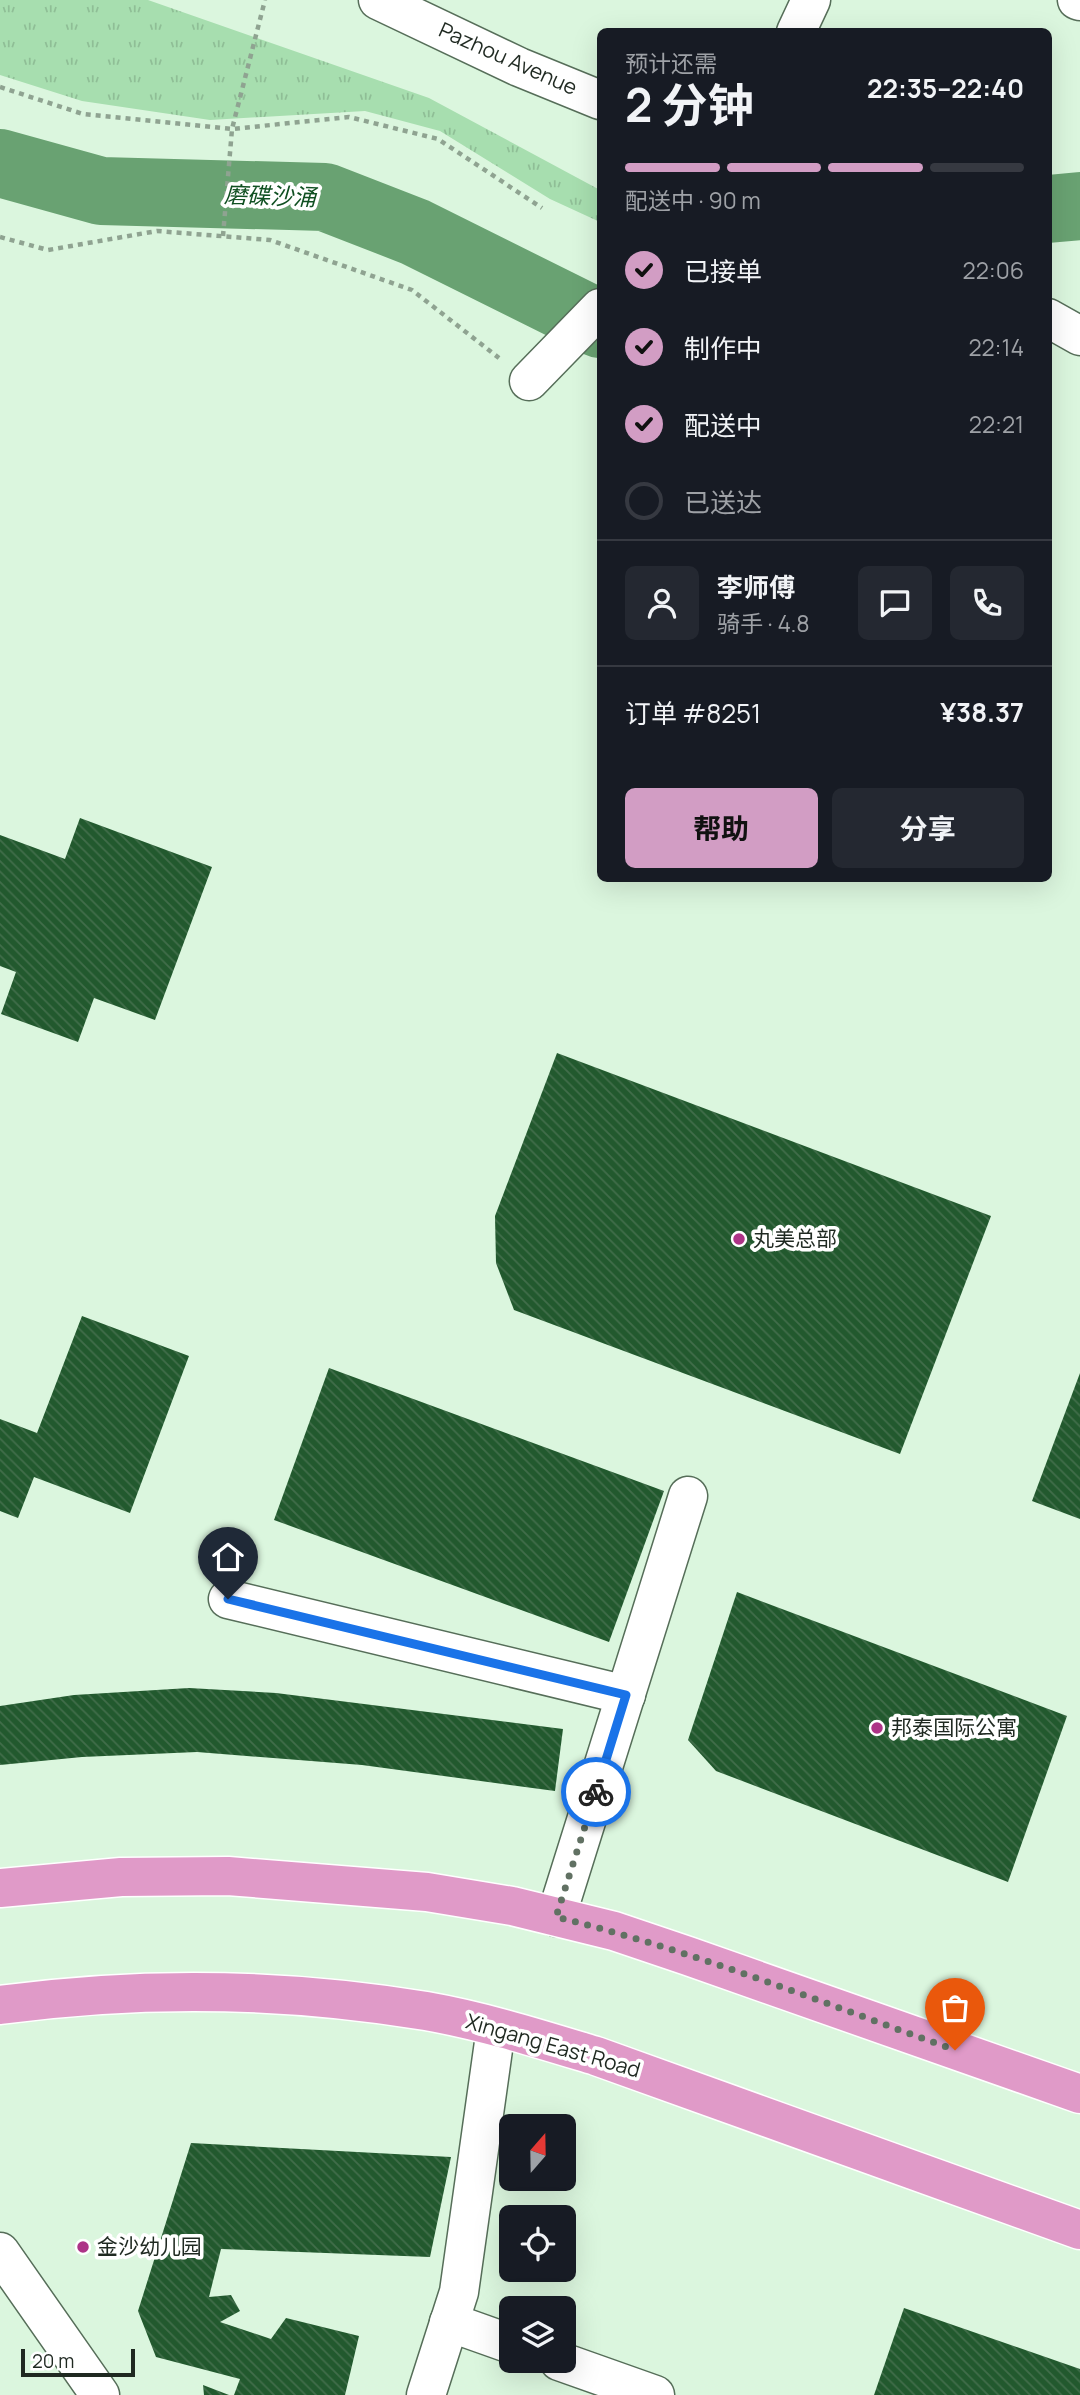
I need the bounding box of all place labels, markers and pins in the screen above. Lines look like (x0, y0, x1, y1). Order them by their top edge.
place label: 丸美总部 (753, 1224, 837, 1252)
marker: 丸美总部 (731, 1231, 747, 1247)
pin (198, 1527, 258, 1599)
place label: 邦泰国际公寓 (891, 1713, 1017, 1741)
marker: 邦泰国际公寓 (869, 1720, 885, 1736)
pin (925, 1978, 985, 2050)
place label: 金沙幼儿园 (97, 2232, 202, 2260)
marker: 金沙幼儿园 (75, 2239, 91, 2255)

